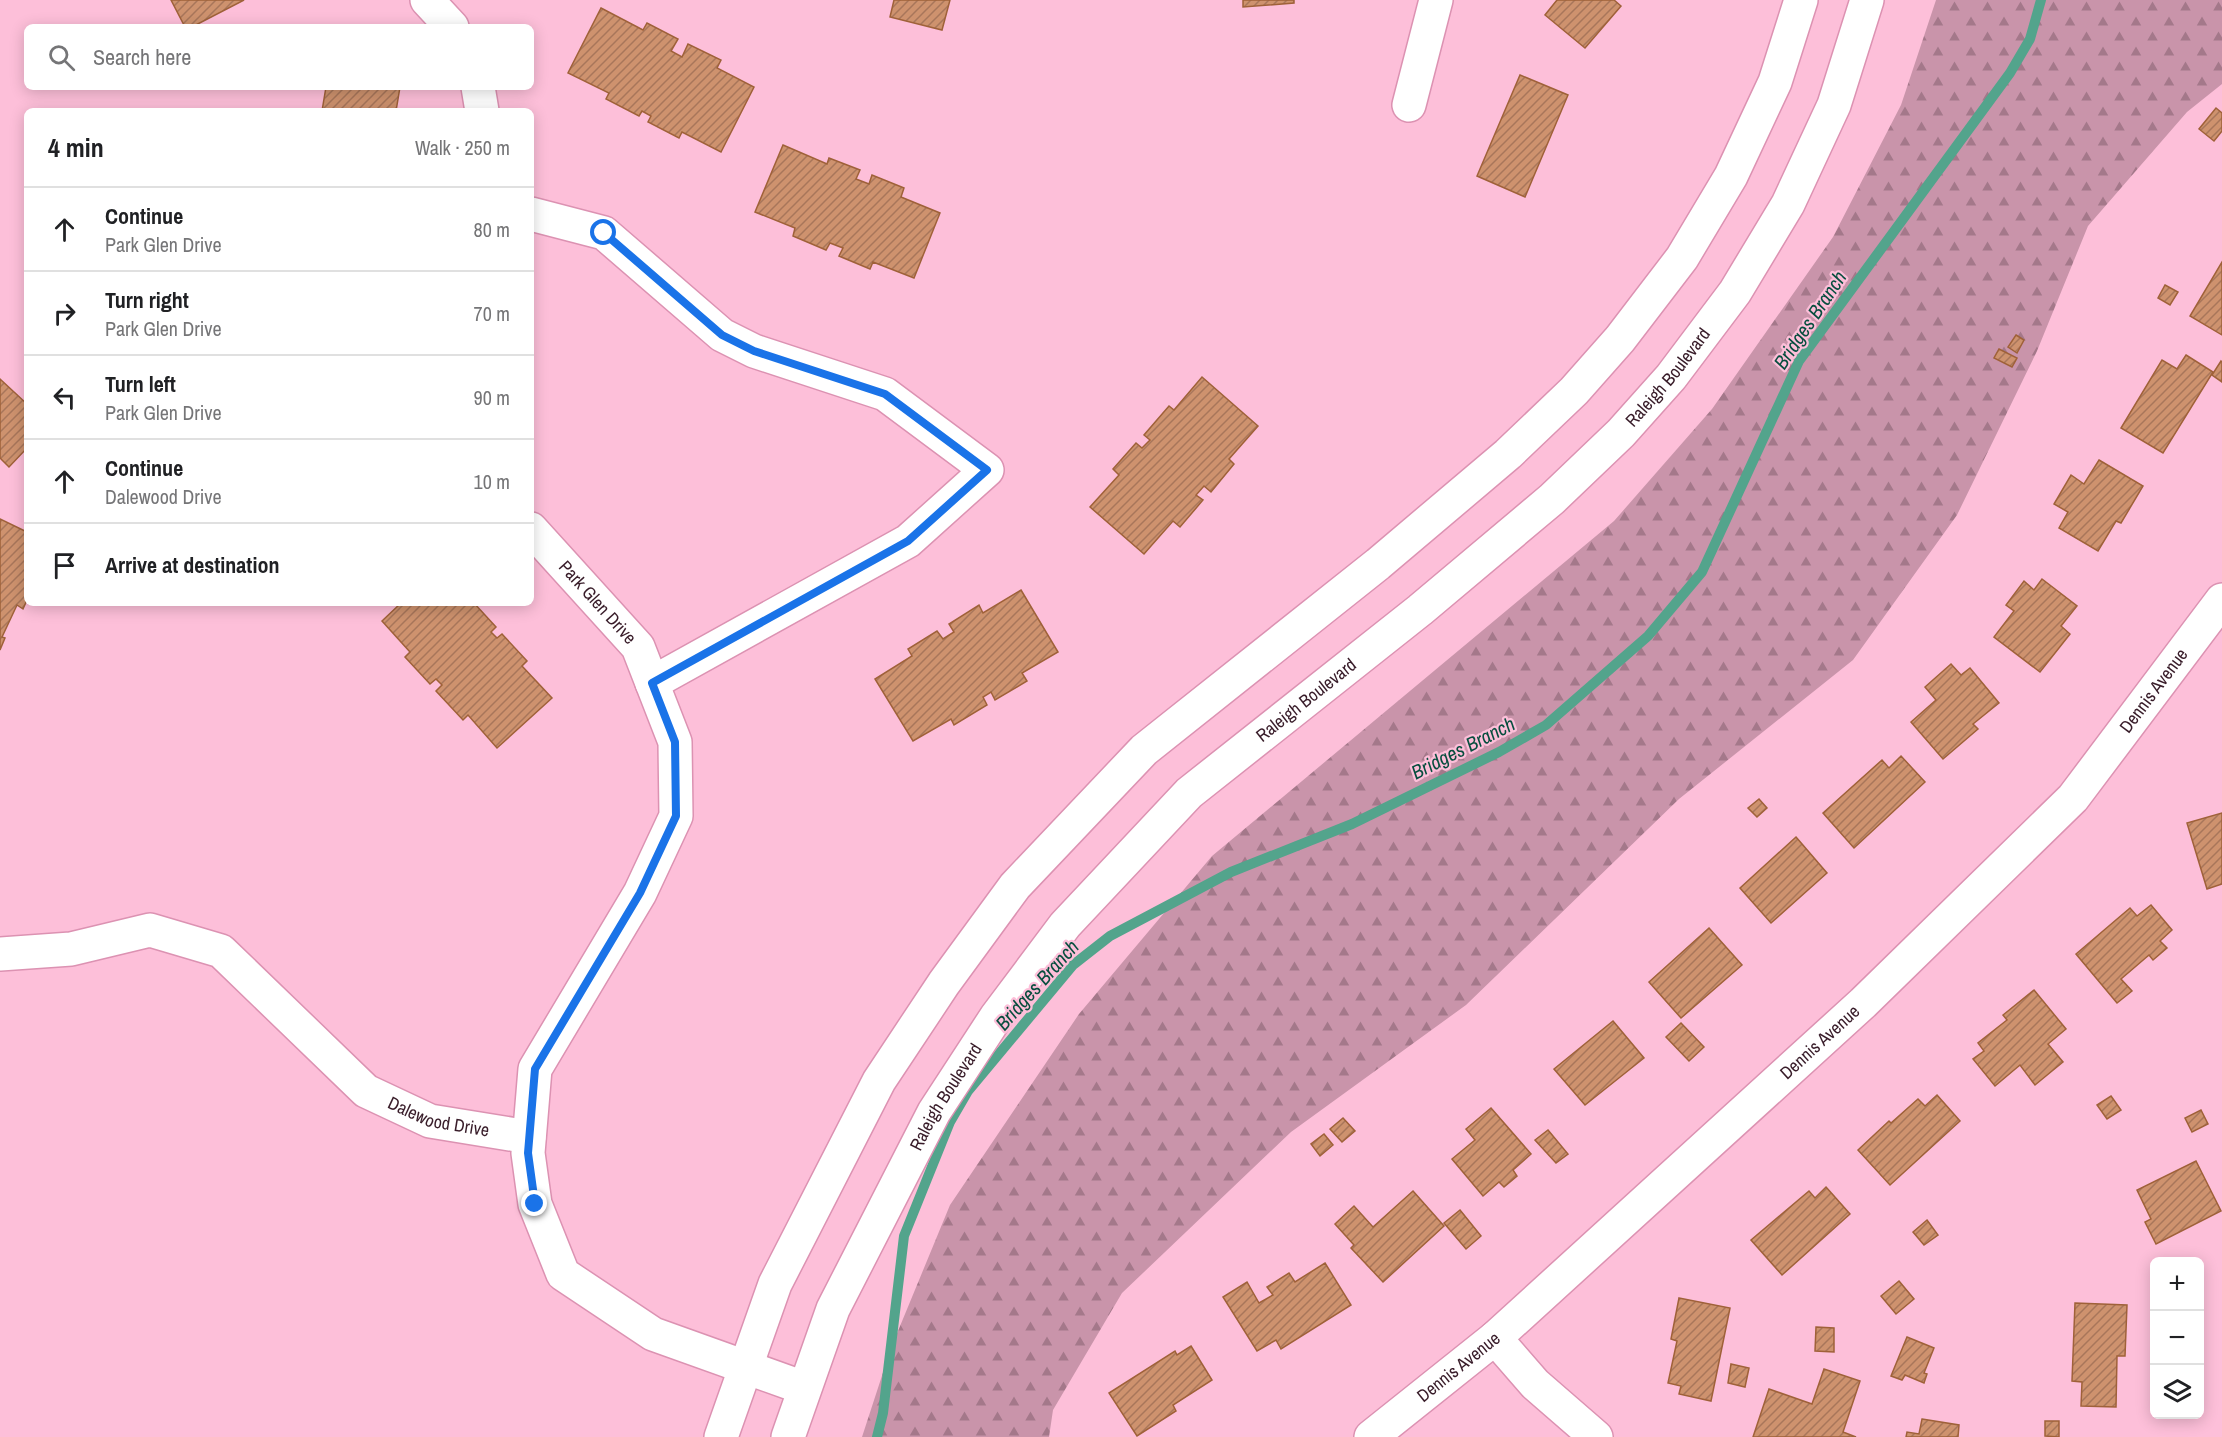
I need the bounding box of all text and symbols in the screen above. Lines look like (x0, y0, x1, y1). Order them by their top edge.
search box (24, 24, 534, 90)
icon: search (45, 41, 78, 74)
text: Search here (93, 42, 191, 72)
text: 4 min (48, 130, 104, 165)
text: Walk · 250 m (415, 134, 510, 161)
text: Continue (105, 201, 183, 231)
icon: ahead (48, 213, 81, 246)
text: 80 m (474, 216, 510, 243)
route start (590, 219, 616, 245)
text: Park Glen Drive (105, 231, 222, 258)
water label: Bridges Branch (1767, 265, 1852, 374)
text: Turn right (105, 285, 189, 315)
icon: right (48, 297, 81, 330)
text: 70 m (474, 300, 510, 327)
text: Park Glen Drive (105, 315, 222, 342)
street label: Raleigh Boulevard (1619, 322, 1716, 432)
text: Turn left (105, 369, 176, 399)
icon: left (48, 381, 81, 414)
text: 90 m (474, 384, 510, 411)
text: Park Glen Drive (105, 399, 222, 426)
text: Continue (105, 453, 183, 483)
icon: ahead (48, 465, 81, 498)
text: 10 m (474, 468, 510, 495)
text: Dalewood Drive (105, 483, 222, 510)
icon: arrive (48, 549, 81, 582)
text: Arrive at destination (105, 550, 279, 580)
street label: Park Glen Drive (553, 555, 642, 649)
street label: Dennis Avenue (2113, 643, 2193, 738)
street label: Raleigh Boulevard (1250, 652, 1361, 747)
water label: Bridges Branch (1406, 710, 1519, 785)
water label: Bridges Branch (989, 934, 1084, 1036)
street label: Dennis Avenue (1774, 999, 1865, 1085)
street label: Raleigh Boulevard (903, 1038, 988, 1155)
street label: Dalewood Drive (384, 1090, 491, 1142)
route end (521, 1190, 547, 1216)
map controls (2150, 1257, 2204, 1419)
button: + (2150, 1257, 2204, 1311)
button: − (2150, 1311, 2204, 1365)
street label: Dennis Avenue (1411, 1326, 1505, 1408)
button: layers (2150, 1365, 2204, 1419)

